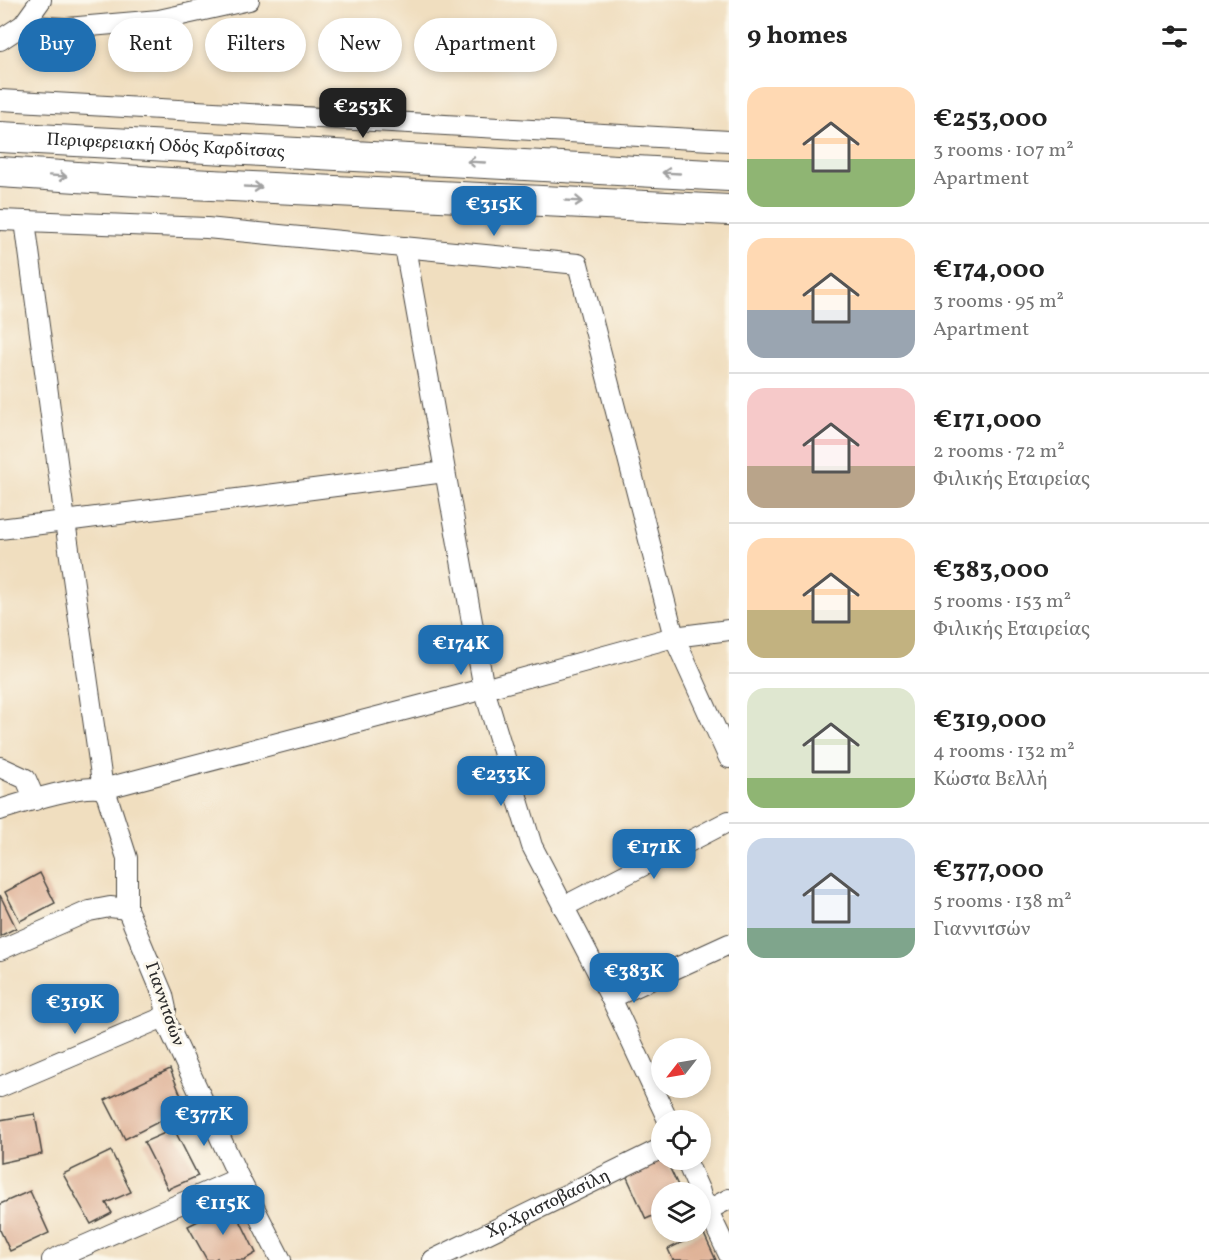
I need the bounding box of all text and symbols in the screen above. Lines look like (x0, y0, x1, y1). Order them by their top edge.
chip: Buy (18, 18, 96, 72)
chip: Rent (108, 18, 193, 72)
chip: Filters (205, 18, 306, 72)
chip: New (318, 18, 402, 72)
chip: Apartment (414, 18, 557, 72)
text: 9 homes (747, 18, 848, 54)
icon: filters (1158, 20, 1191, 53)
pin: €253K (321, 88, 405, 139)
text: €253K (333, 93, 393, 121)
text: €253,000 (933, 101, 1048, 137)
icon: home (795, 111, 867, 183)
street label: Περιφερειακή Οδός Καρδίτσας (46, 127, 286, 165)
text: 3 rooms · 107 m² (933, 137, 1074, 165)
one-way arrow (466, 157, 486, 168)
text: Apartment (933, 165, 1029, 193)
one-way arrow (661, 167, 681, 178)
one-way arrow (48, 170, 68, 181)
one-way arrow (243, 181, 263, 192)
pin: €315K (452, 186, 536, 237)
text: €315K (465, 191, 523, 219)
one-way arrow (563, 196, 583, 207)
text: €174,000 (933, 252, 1045, 288)
icon: home (795, 262, 867, 334)
text: 3 rooms · 95 m² (933, 288, 1064, 316)
text: Apartment (933, 316, 1029, 344)
text: €171,000 (933, 402, 1042, 438)
icon: home (795, 412, 867, 484)
text: 2 rooms · 72 m² (933, 438, 1065, 466)
text: Φιλικής Εταιρείας (933, 466, 1090, 494)
text: €383,000 (933, 552, 1049, 588)
icon: home (795, 562, 867, 634)
text: 5 rooms · 153 m² (933, 588, 1071, 616)
text: Φιλικής Εταιρείας (933, 616, 1090, 644)
pin: €174K (419, 625, 503, 676)
text: €174K (432, 630, 490, 658)
text: €319,000 (933, 702, 1046, 738)
icon: home (795, 712, 867, 784)
text: 4 rooms · 132 m² (933, 738, 1075, 766)
pin: €233K (459, 756, 543, 807)
text: €233K (471, 761, 531, 789)
text: Κώστα Βελλή (933, 766, 1048, 794)
pin: €171K (612, 829, 696, 880)
text: €171K (627, 834, 681, 862)
text: €377,000 (933, 852, 1044, 888)
icon: home (795, 862, 867, 934)
text: 5 rooms · 138 m² (933, 888, 1072, 916)
text: Γιαννιτσών (933, 916, 1030, 944)
pin: €383K (592, 953, 676, 1004)
text: €383K (604, 958, 664, 986)
street label: Γιαννιτσών (138, 959, 190, 1050)
pin: €319K (33, 984, 117, 1035)
text: €319K (46, 989, 104, 1017)
north arrow (651, 1038, 711, 1098)
map controls (651, 1038, 711, 1242)
pin: €377K (162, 1096, 246, 1147)
text: €377K (175, 1101, 233, 1129)
button: locate (651, 1110, 711, 1170)
street label: Χρ.Χριστοβασίλη (482, 1163, 614, 1245)
button: layers (651, 1182, 711, 1242)
pin: €115K (181, 1185, 265, 1236)
text: €115K (196, 1190, 250, 1218)

